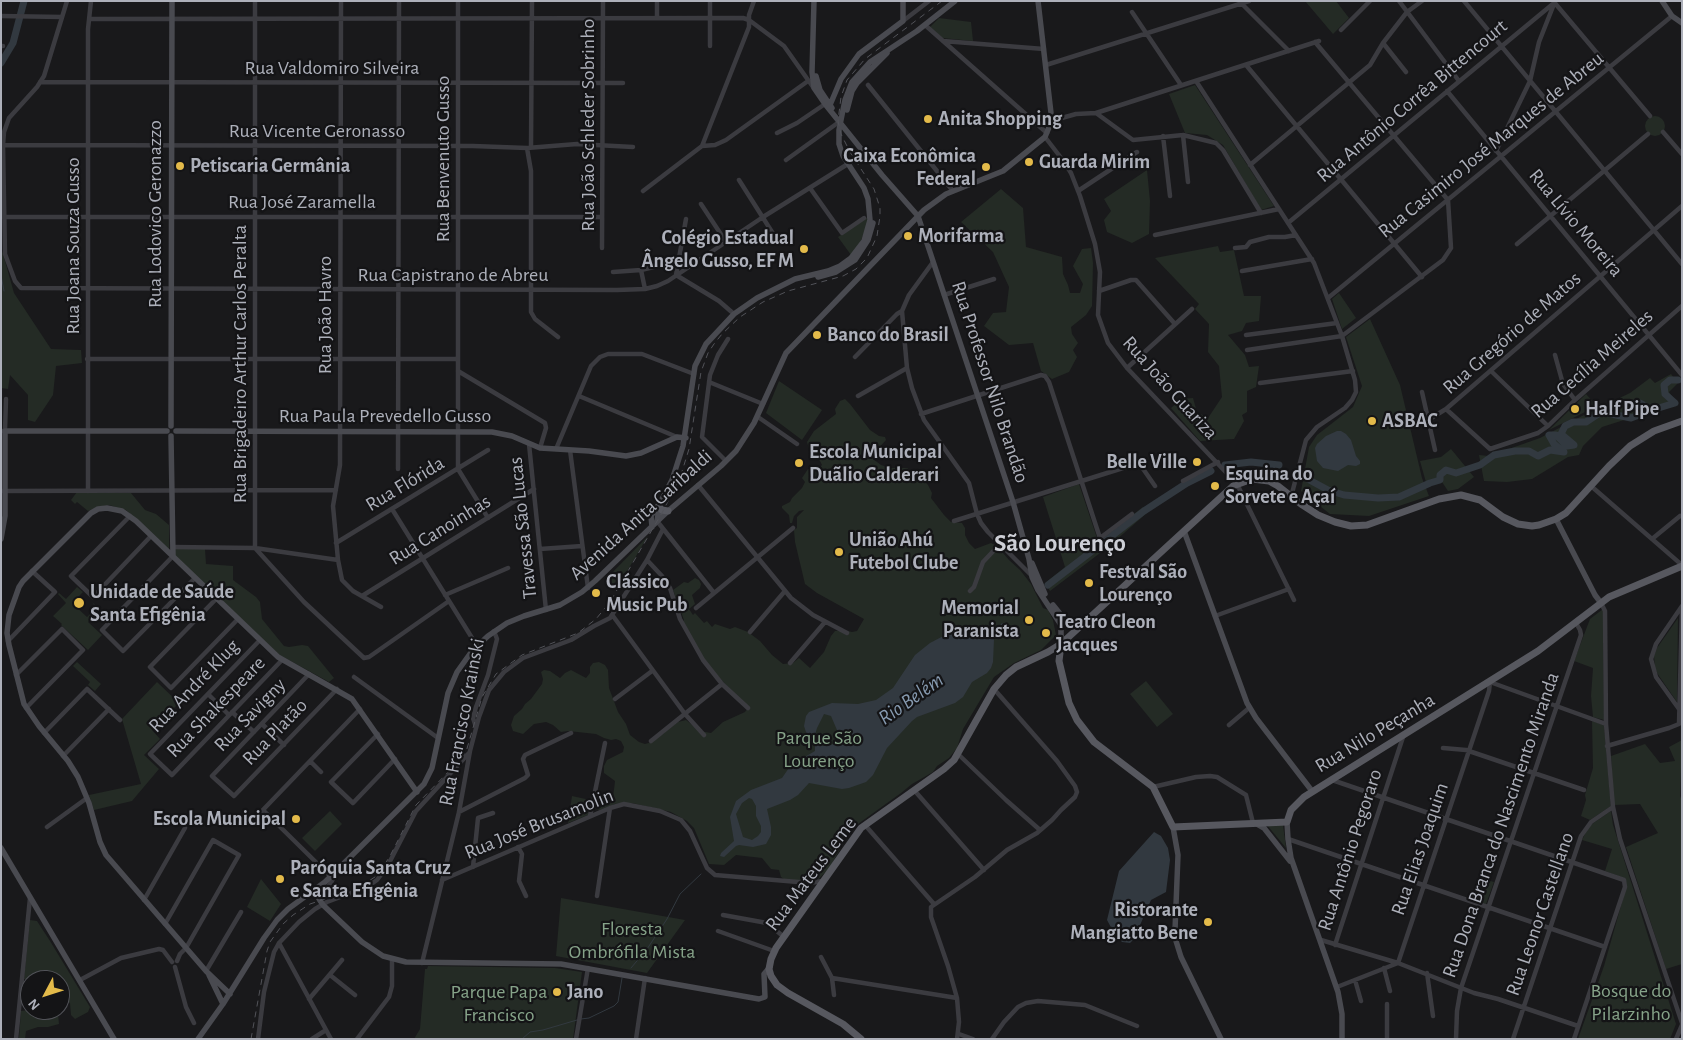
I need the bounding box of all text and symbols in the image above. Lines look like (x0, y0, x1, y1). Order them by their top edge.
street label: Rua Antônio Corrêa Bittencourt (1312, 14, 1512, 188)
street label: Rua João Schleder Sobrinho (576, 19, 600, 231)
street label: Rua Casimiro José Marques de Abreu (1373, 47, 1609, 243)
street label: Rua Valdomiro Silveira (244, 56, 420, 80)
street label: Rua Benvenuto Gusso (431, 76, 455, 242)
place label: Anita Shopping (938, 107, 1062, 131)
marker: Anita Shopping (922, 113, 934, 125)
street label: Rua Vicente Geronasso (229, 119, 405, 143)
street label: Rua Lodovico Geronazzo (143, 120, 167, 308)
place label: Caixa Econômica Federal (843, 144, 976, 191)
place label: Guarda Mirim (1039, 150, 1150, 174)
place label: Petiscaria Germânia (190, 154, 350, 178)
marker: Guarda Mirim (1023, 156, 1035, 168)
street label: Rua Joana Souza Gusso (61, 157, 85, 335)
marker: Petiscaria Germânia (174, 160, 186, 172)
marker: Caixa Econômica Federal (980, 161, 992, 173)
street label: Rua Lívio Moreira (1524, 164, 1628, 282)
street label: Rua José Zaramella (228, 190, 376, 214)
place label: Morifarma (918, 224, 1004, 248)
street label: Rua Brigadeiro Arthur Carlos Peralta (228, 225, 252, 503)
place label: Colégio Estadual Ângelo Gusso, EF M (642, 226, 794, 273)
marker: Morifarma (902, 230, 914, 242)
marker: Colégio Estadual Ângelo Gusso, EF M (798, 243, 810, 255)
street label: Rua João Havro (313, 256, 337, 374)
street label: Rua Capistrano de Abreu (358, 263, 548, 287)
street label: Rua Gregório de Matos (1438, 266, 1586, 400)
street label: Rua Professor Nilo Brandão (946, 278, 1034, 486)
street label: Rua Cecília Meireles (1526, 304, 1658, 424)
place label: Banco do Brasil (827, 323, 949, 347)
marker: Banco do Brasil (811, 329, 823, 341)
street label: Rua João Guariza (1117, 331, 1223, 445)
place label: Half Pipe (1585, 397, 1659, 421)
marker: Half Pipe (1569, 403, 1581, 415)
street label: Rua Paula Prevedello Gusso (279, 404, 491, 428)
place label: ASBAC (1382, 409, 1438, 433)
marker: ASBAC (1366, 415, 1378, 427)
place label: Escola Municipal Duãlio Calderari (809, 440, 942, 487)
street label: Avenida Anita Garibaldi (565, 445, 717, 585)
place label: Belle Ville (1106, 450, 1187, 474)
street label: Rua Flórida (361, 451, 449, 517)
street label: Travessa São Lucas (504, 456, 542, 600)
marker: Belle Ville (1191, 456, 1203, 468)
marker: Escola Municipal Duãlio Calderari (793, 457, 805, 469)
place label: Esquina do Sorvete e Açaí (1225, 462, 1335, 509)
marker: Esquina do Sorvete e Açaí (1209, 480, 1221, 492)
street label: Rua Canoinhas (385, 489, 495, 571)
place label: União Ahú Futebol Clube (849, 528, 958, 575)
district label: São Lourenço (994, 528, 1126, 558)
marker: União Ahú Futebol Clube (833, 546, 845, 558)
place label: Festval São Lourenço (1099, 560, 1187, 607)
place label: Clássico Music Pub (606, 570, 687, 617)
marker: Festval São Lourenço (1083, 577, 1095, 589)
place label: Unidade de Saúde Santa Efigênia (90, 580, 234, 627)
marker: Clássico Music Pub (590, 587, 602, 599)
marker: Unidade de Saúde Santa Efigênia (72, 596, 86, 610)
place label: Memorial Paranista (941, 596, 1019, 643)
place label: Teatro Cleon Jacques (1056, 610, 1156, 657)
marker: Memorial Paranista (1023, 614, 1035, 626)
marker: Teatro Cleon Jacques (1040, 627, 1052, 639)
street label: Rua André Klug (144, 634, 244, 738)
street label: Rua Francisco Krainski (434, 636, 490, 808)
street label: Rua Shakespeare (162, 651, 270, 763)
water label: Rio Belém (873, 667, 949, 731)
street label: Rua Dona Branca do Nascimento Miranda (1437, 669, 1565, 981)
street label: Rua Savigny (209, 673, 291, 757)
street label: Rua Nilo Peçanha (1311, 688, 1439, 778)
street label: Rua Platão (237, 694, 313, 770)
park label: Parque São Lourenço (776, 726, 862, 773)
street label: Rua Antônio Pegoraro (1313, 766, 1387, 934)
street label: Rua Elias Joaquim (1386, 779, 1454, 919)
street label: Rua José Brusamolin (461, 783, 617, 865)
place label: Escola Municipal (153, 807, 286, 831)
street label: Rua Mateus Leme (760, 812, 862, 936)
marker: Escola Municipal (290, 813, 302, 825)
street label: Rua Leonor Castellano (1501, 829, 1579, 999)
place label: Paróquia Santa Cruz e Santa Efigênia (290, 856, 451, 903)
marker: Paróquia Santa Cruz e Santa Efigênia (274, 873, 286, 885)
place label: Ristorante Mangiatto Bene (1070, 898, 1198, 945)
marker: Ristorante Mangiatto Bene (1202, 916, 1214, 928)
park label: Floresta Ombrófila Mista (569, 917, 695, 964)
north arrow (20, 970, 70, 1020)
park label: Bosque do Pilarzinho (1591, 979, 1671, 1026)
park label: Parque Papa Francisco (451, 980, 547, 1027)
place label: Jano (567, 980, 603, 1004)
marker: Jano (551, 986, 563, 998)
text: N (26, 996, 43, 1012)

